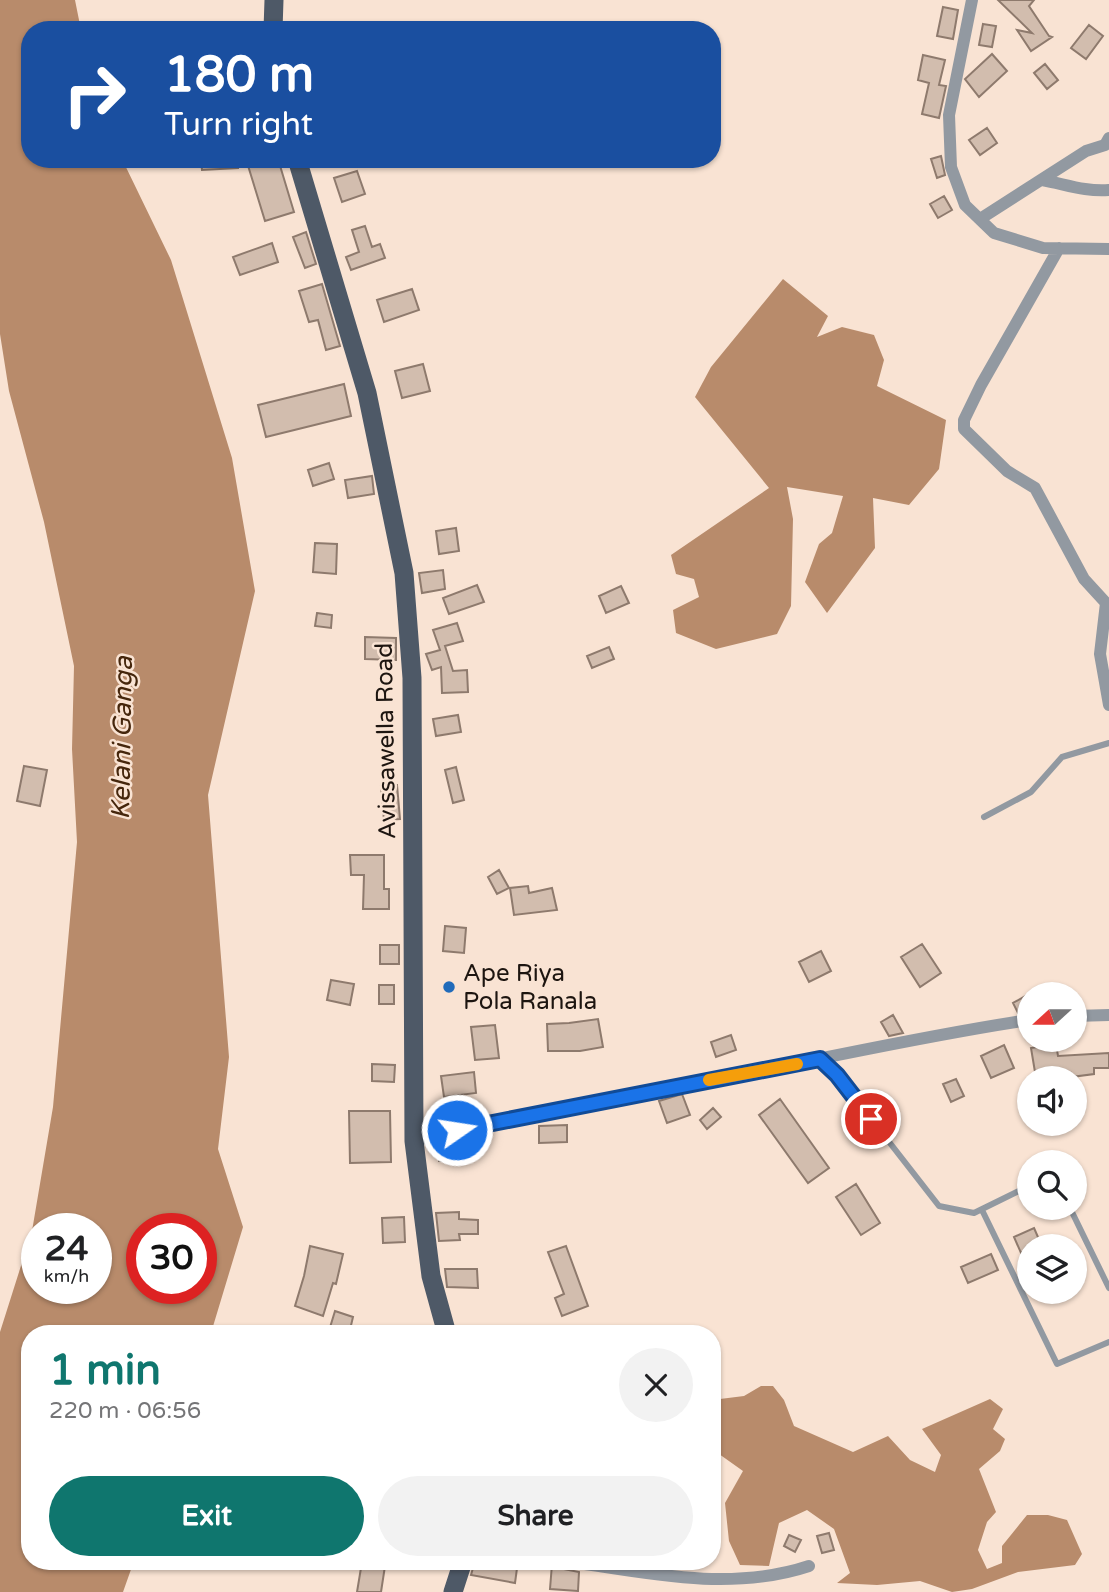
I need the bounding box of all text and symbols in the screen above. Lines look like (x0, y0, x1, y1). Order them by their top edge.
text: 180 m (164, 46, 314, 105)
icon: right (49, 49, 140, 140)
text: Turn right (164, 106, 313, 144)
street label: Avissawella Road (370, 643, 402, 839)
water label: Kelani Ganga (105, 655, 139, 820)
place label: Ape Riya Pola Ranala (463, 959, 597, 1016)
marker: Ape Riya Pola Ranala (441, 979, 457, 995)
north arrow (1017, 982, 1087, 1052)
map controls (1017, 982, 1087, 1304)
button: sound (1017, 1066, 1087, 1136)
pin (841, 1089, 901, 1149)
position arrow (420, 1093, 494, 1167)
icon: arrive (852, 1100, 890, 1138)
button: search (1017, 1150, 1087, 1220)
speed limit sign: 30 (126, 1213, 217, 1304)
text: 24 (45, 1228, 88, 1270)
button: layers (1017, 1234, 1087, 1304)
text: km/h (44, 1265, 89, 1287)
text: 1 min (49, 1345, 161, 1396)
button: close (619, 1348, 693, 1422)
text: 220 m · 06:56 (49, 1397, 201, 1425)
button: Exit (49, 1476, 364, 1556)
button: Share (378, 1476, 693, 1556)

